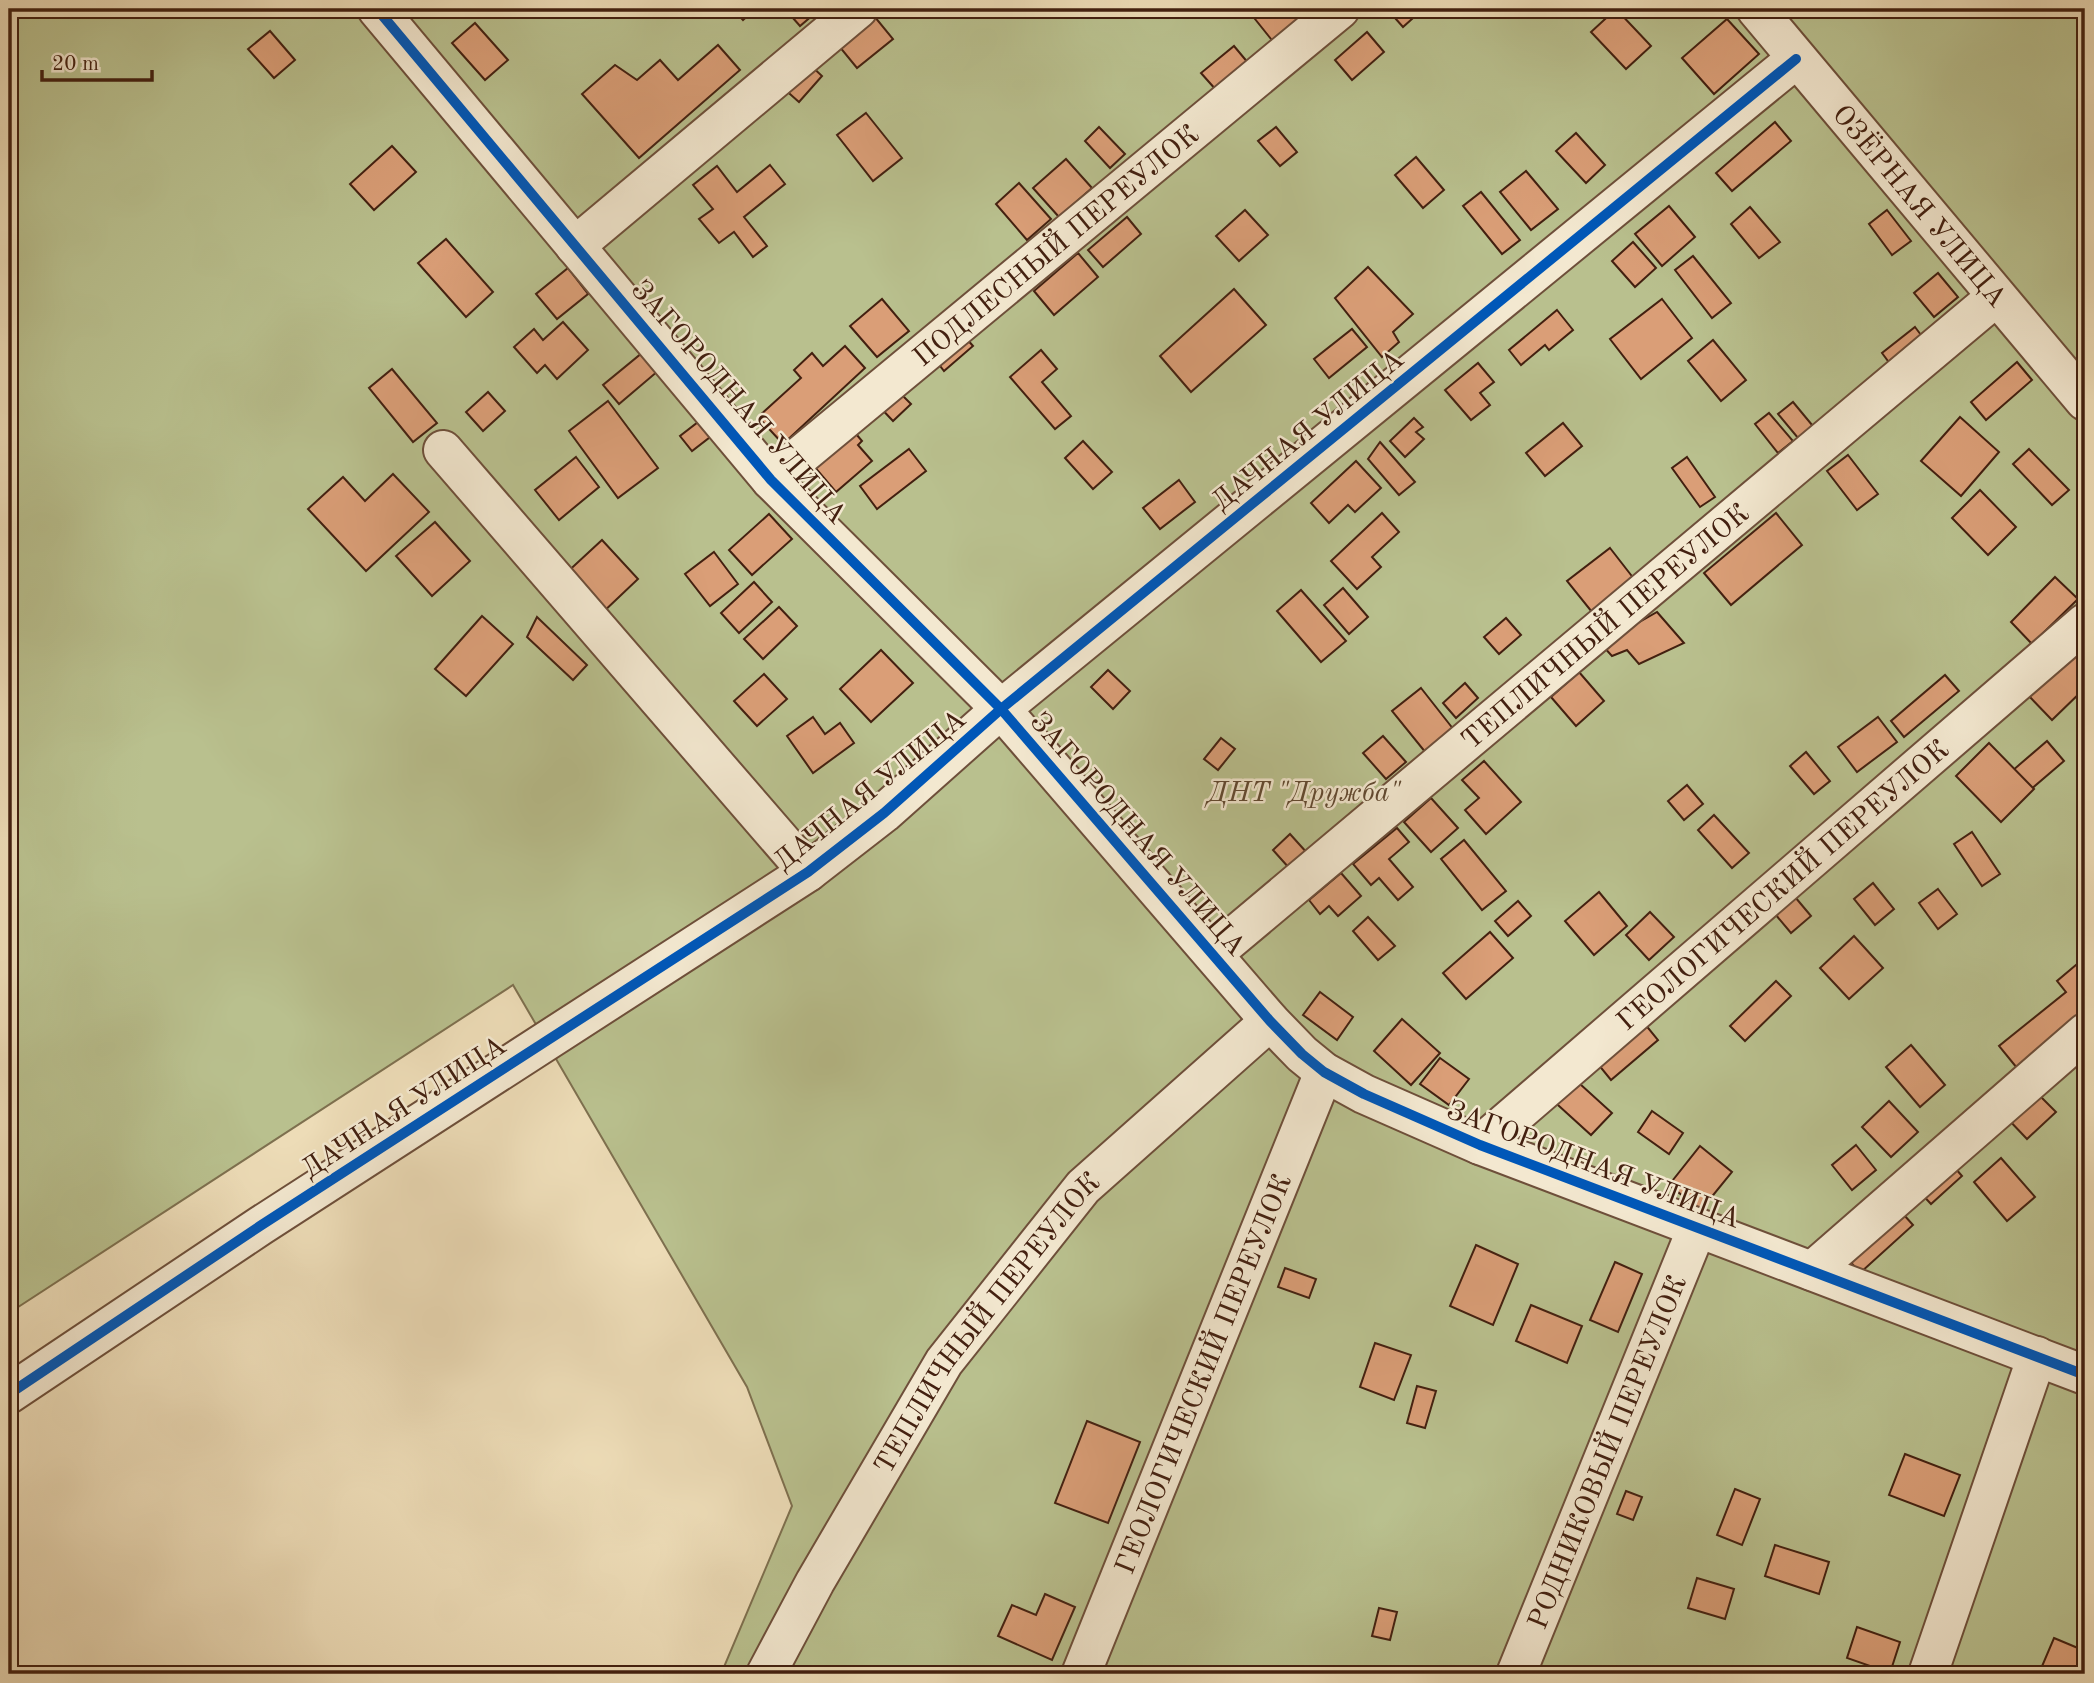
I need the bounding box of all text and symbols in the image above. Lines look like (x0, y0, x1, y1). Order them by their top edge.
scale bar (42, 38, 152, 82)
text: 20 m (52, 54, 99, 75)
street label: ОЗЁРНАЯ УЛИЦА (1826, 101, 2011, 313)
street label: ПОДЛЕСНЫЙ ПЕРЕУЛОК (909, 121, 1205, 373)
street label: ЗАГОРОДНАЯ УЛИЦА (625, 276, 851, 530)
street label: ДАЧНАЯ УЛИЦА (1208, 346, 1410, 517)
street label: ТЕПЛИЧНЫЙ ПЕРЕУЛОК (1457, 500, 1755, 756)
street label: ДАЧНАЯ УЛИЦА (770, 706, 972, 877)
street label: ЗАГОРОДНАЯ УЛИЦА (1024, 708, 1250, 962)
street label: ГЕОЛОГИЧЕСКИЙ ПЕРЕУЛОК (1613, 736, 1955, 1037)
park label: ДНТ "Дружба" (1204, 780, 1402, 808)
street label: ДАЧНАЯ УЛИЦА (298, 1032, 512, 1185)
street label: ЗАГОРОДНАЯ УЛИЦА (1442, 1097, 1744, 1235)
street label: ТЕПЛИЧНЫЙ ПЕРЕУЛОК (871, 1168, 1106, 1479)
street label: ГЕОЛОГИЧЕСКИЙ ПЕРЕУЛОК (1112, 1171, 1298, 1579)
street label: РОДНИКОВЫЙ ПЕРЕУЛОК (1525, 1272, 1693, 1634)

